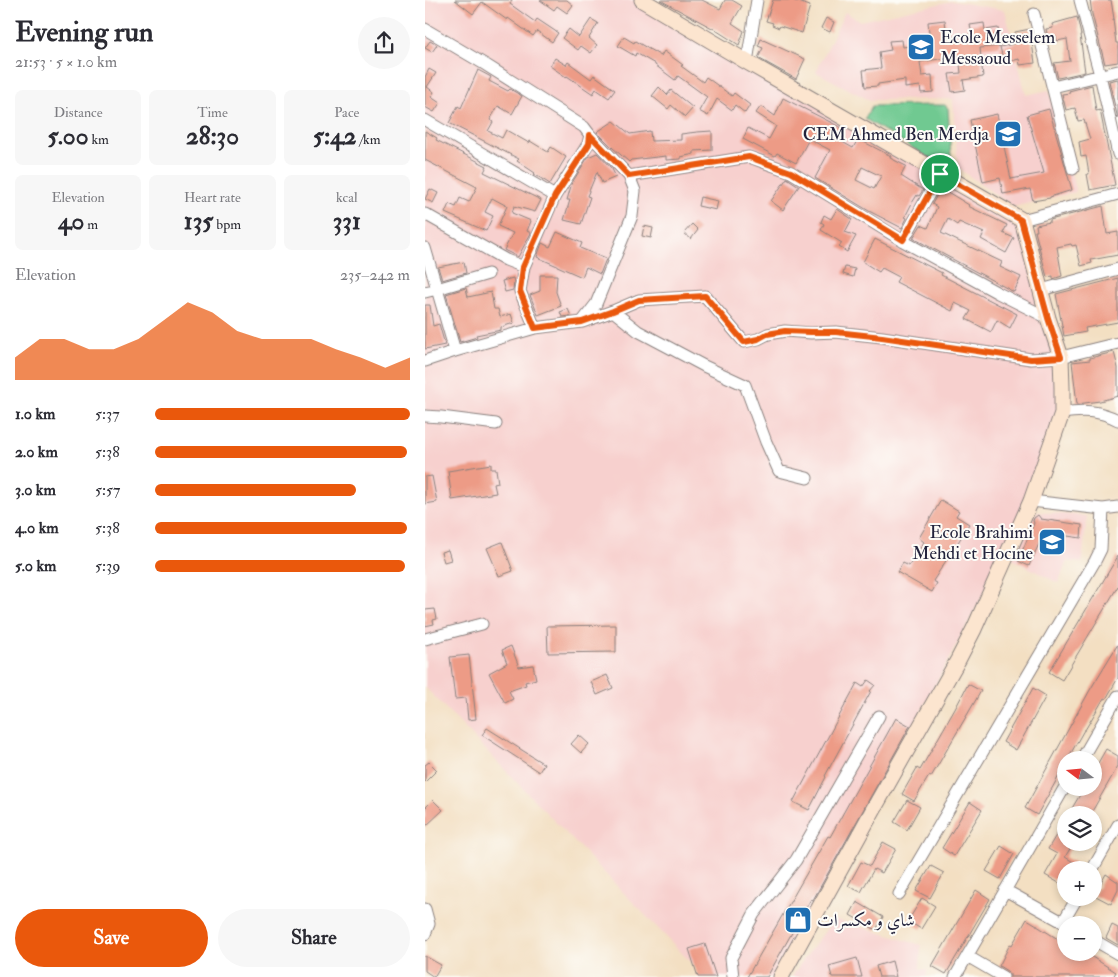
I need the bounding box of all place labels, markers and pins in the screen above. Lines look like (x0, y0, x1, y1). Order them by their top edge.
place label: Ecole Messelem Messaoud (940, 26, 1055, 70)
school or university icon: Ecole Messelem Messaoud (906, 32, 936, 62)
school or university icon: CEM Ahmed Ben Merdja (993, 119, 1023, 149)
place label: CEM Ahmed Ben Merdja (803, 123, 990, 146)
pin (919, 153, 961, 195)
place label: Ecole Brahimi Mehdi et Hocine (912, 521, 1033, 565)
school or university icon: Ecole Brahimi Mehdi et Hocine (1037, 527, 1067, 557)
shop icon: شاي و مكسرات (783, 905, 813, 935)
place label: شاي و مكسرات (817, 909, 915, 935)

